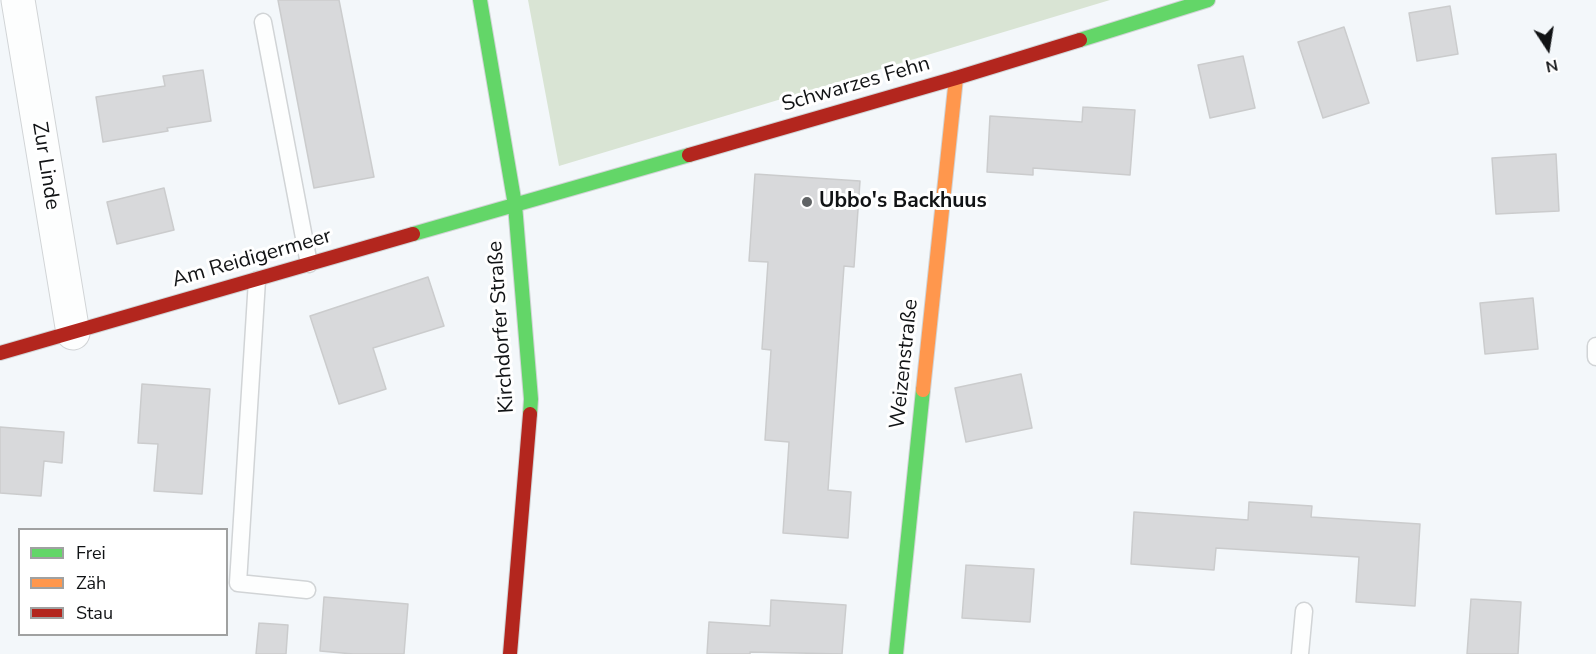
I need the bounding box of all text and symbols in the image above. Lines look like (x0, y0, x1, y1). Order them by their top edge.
north arrow (1518, 18, 1578, 78)
street label: Schwarzes Fehn (779, 52, 933, 118)
text: N (1544, 54, 1560, 78)
street label: Zur Linde (26, 120, 64, 212)
place label: Ubbo's Backhuus (819, 189, 987, 215)
marker: Ubbo's Backhuus (800, 195, 814, 209)
street label: Am Reidigermeer (169, 224, 335, 294)
street label: Kirchdorfer Straße (483, 240, 521, 414)
street label: Weizenstraße (886, 298, 924, 430)
legend (18, 528, 228, 636)
text: Frei (76, 541, 106, 565)
text: Zäh (76, 571, 106, 595)
text: Stau (76, 601, 113, 625)

